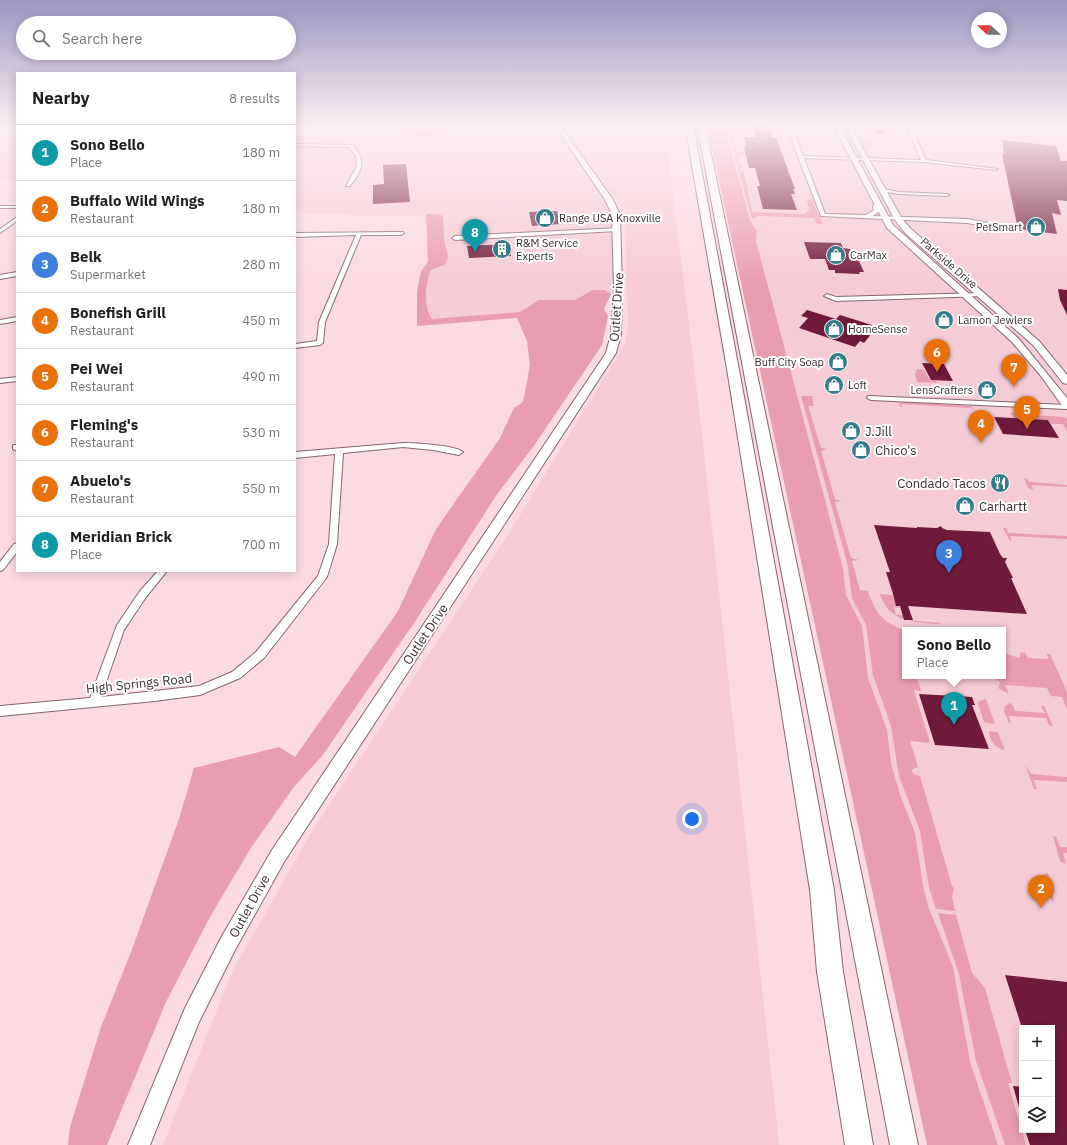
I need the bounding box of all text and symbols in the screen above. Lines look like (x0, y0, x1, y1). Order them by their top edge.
north arrow (971, 12, 1007, 48)
search box (16, 16, 296, 60)
icon: search (30, 27, 52, 49)
text: Search here (62, 29, 142, 48)
text: Nearby (32, 87, 90, 109)
text: 8 results (229, 90, 280, 107)
text: Sono Bello (70, 135, 145, 154)
text: 1 (41, 144, 49, 161)
text: 180 m (242, 144, 280, 161)
text: Place (70, 154, 102, 171)
text: Buffalo Wild Wings (70, 191, 205, 210)
text: 2 (41, 200, 49, 217)
text: 180 m (242, 200, 280, 217)
shop icon: Range USA Knoxville (534, 207, 556, 229)
text: Restaurant (70, 210, 134, 227)
place label: Range USA Knoxville (559, 211, 661, 225)
shop icon: PetSmart (1025, 216, 1047, 238)
pin: 8 (462, 219, 488, 252)
place label: PetSmart (976, 220, 1022, 234)
street label: Parkside Drive (918, 234, 980, 292)
place label: R&M Service Experts (516, 236, 578, 263)
building icon: R&M Service Experts (491, 238, 513, 260)
shop icon: CarMax (825, 244, 847, 266)
text: Belk (70, 247, 102, 266)
place label: CarMax (850, 248, 888, 262)
text: 3 (41, 256, 49, 273)
text: 280 m (242, 256, 280, 273)
text: Supermarket (70, 266, 146, 283)
street label: Outlet Drive (606, 272, 627, 342)
text: Bonefish Grill (70, 303, 166, 322)
shop icon: Lamon Jewlers (933, 309, 955, 331)
text: 4 (41, 312, 49, 329)
text: 450 m (242, 312, 280, 329)
place label: Lamon Jewlers (958, 313, 1032, 327)
shop icon: HomeSense (823, 318, 845, 340)
text: Restaurant (70, 322, 134, 339)
place label: HomeSense (848, 322, 908, 336)
pin: 6 (924, 339, 950, 372)
shop icon: Buff City Soap (827, 351, 849, 373)
pin: 7 (1001, 354, 1027, 387)
place label: Buff City Soap (755, 355, 824, 369)
text: Pei Wei (70, 359, 123, 378)
text: 5 (41, 368, 49, 385)
text: 490 m (242, 368, 280, 385)
shop icon: Loft (823, 374, 845, 396)
text: Restaurant (70, 378, 134, 395)
place label: Loft (848, 378, 867, 392)
shop icon: LensCrafters (976, 379, 998, 401)
place label: LensCrafters (910, 383, 973, 397)
pin: 5 (1014, 396, 1040, 429)
pin: 4 (968, 410, 994, 443)
text: Fleming's (70, 415, 138, 434)
shop icon: J.Jill (840, 420, 862, 442)
place label: J.Jill (865, 423, 892, 440)
text: 6 (41, 424, 49, 441)
text: 530 m (242, 424, 280, 441)
text: Restaurant (70, 434, 134, 451)
shop icon: Chico's (850, 439, 872, 461)
place label: Chico's (875, 442, 917, 459)
text: Abuelo's (70, 471, 131, 490)
restaurant icon: Condado Tacos (989, 472, 1011, 494)
place label: Condado Tacos (897, 475, 986, 492)
text: 7 (41, 480, 49, 497)
text: 550 m (242, 480, 280, 497)
text: Restaurant (70, 490, 134, 507)
shop icon: Carhartt (954, 495, 976, 517)
place label: Carhartt (979, 498, 1027, 515)
text: Meridian Brick (70, 527, 172, 546)
text: 8 (41, 536, 49, 553)
text: 700 m (242, 536, 280, 553)
pin: 3 (936, 540, 962, 573)
text: Place (70, 546, 102, 563)
street label: Outlet Drive (399, 601, 452, 668)
popup (902, 627, 1006, 679)
text: Sono Bello (917, 635, 991, 654)
text: Place (917, 654, 949, 671)
street label: High Springs Road (85, 669, 193, 698)
pin: 1 (941, 692, 967, 725)
your location (682, 809, 702, 829)
street label: Outlet Drive (225, 872, 274, 941)
pin: 2 (1028, 875, 1054, 908)
map controls (1019, 1025, 1055, 1133)
button: + (1019, 1025, 1055, 1061)
button: − (1019, 1061, 1055, 1097)
button: layers (1019, 1097, 1055, 1133)

